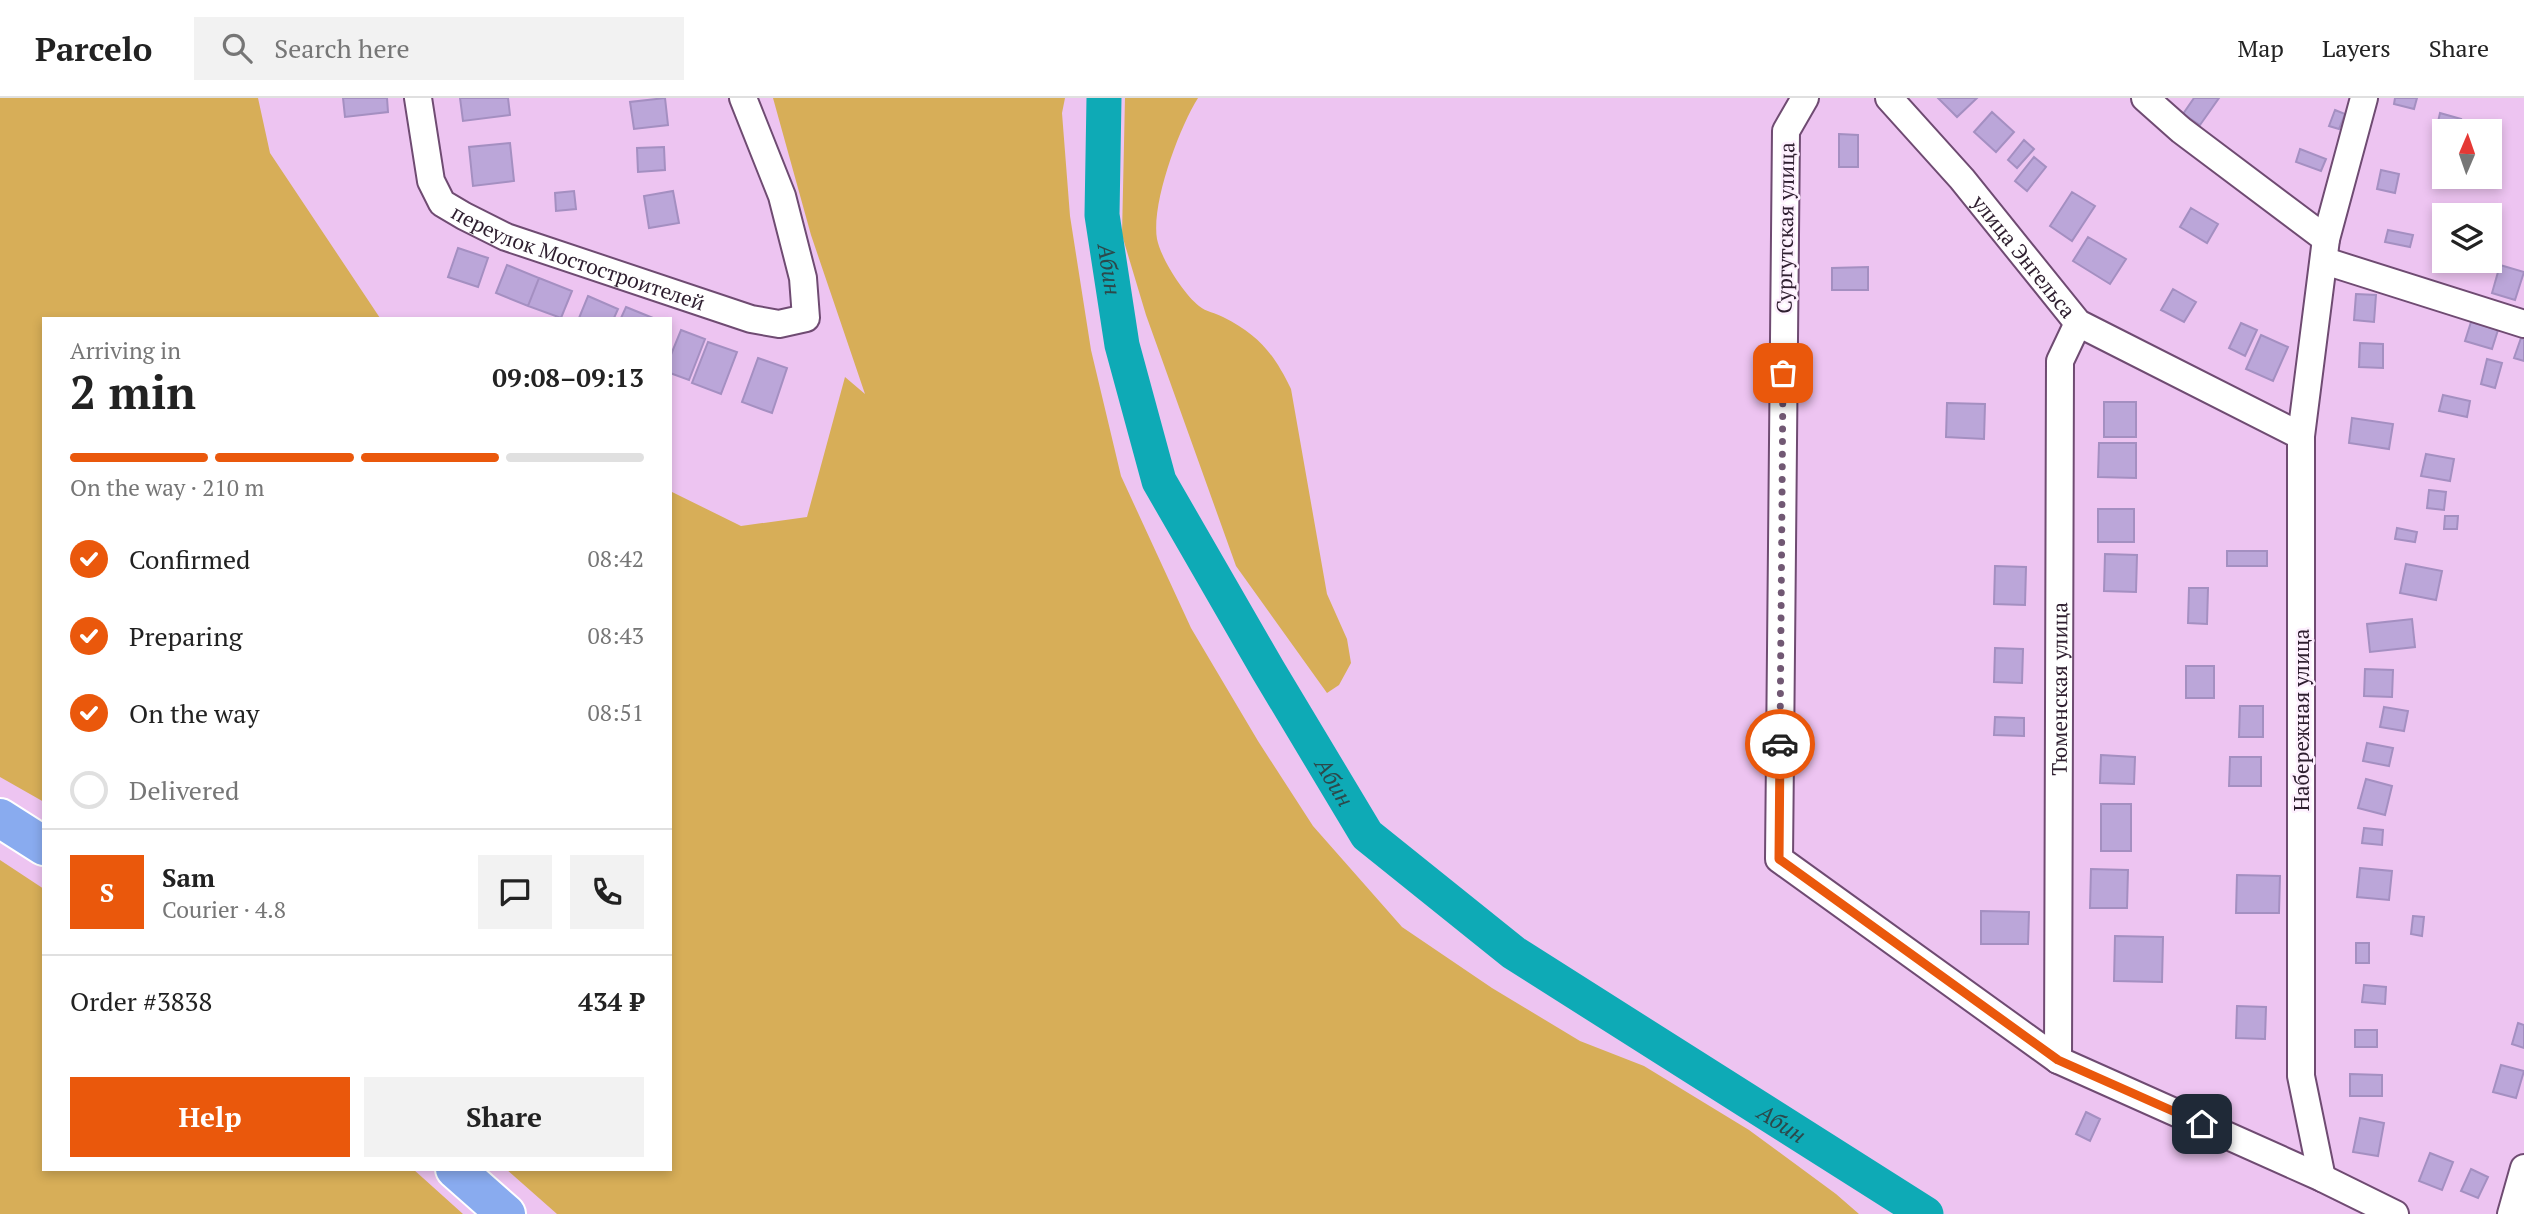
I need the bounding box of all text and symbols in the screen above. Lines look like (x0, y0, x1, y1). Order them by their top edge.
search box (194, 17, 684, 80)
text: Parcelo (35, 27, 152, 70)
icon: search (218, 29, 256, 67)
text: Search here (274, 31, 410, 65)
text: Map (2237, 32, 2284, 64)
text: Layers (2322, 32, 2391, 64)
text: Share (2429, 32, 2489, 64)
north arrow (2432, 119, 2502, 189)
map controls (2432, 119, 2502, 273)
street label: Сургутская улица (1770, 142, 1801, 314)
street label: улица Энгельса (1965, 188, 2082, 324)
street label: переулок Мостостроителей (446, 198, 709, 317)
button: layers (2432, 203, 2502, 273)
water label: Абин (1091, 239, 1130, 297)
text: Arriving in (70, 335, 181, 366)
pin (1753, 343, 1813, 403)
icon: bag (1764, 354, 1802, 392)
text: 09:08–09:13 (492, 360, 644, 394)
text: 2 min (70, 361, 196, 422)
text: On the way · 210 m (70, 472, 264, 503)
icon: check (70, 540, 108, 578)
text: Confirmed (129, 542, 250, 576)
text: 08:42 (587, 543, 644, 574)
street label: Тюменская улица (2045, 602, 2073, 776)
icon: check (70, 617, 108, 655)
text: Preparing (129, 619, 242, 653)
text: 08:43 (587, 620, 644, 651)
street label: Набережная улица (2287, 628, 2315, 811)
icon: check (70, 694, 108, 732)
text: On the way (129, 696, 260, 730)
text: 08:51 (587, 697, 644, 728)
courier (1745, 709, 1815, 779)
icon: car (1761, 725, 1799, 763)
water label: Абин (1307, 750, 1362, 812)
text: Delivered (129, 773, 239, 807)
button: chat (478, 855, 552, 929)
button: phone (570, 855, 644, 929)
text: Sam (162, 860, 215, 894)
text: S (100, 875, 114, 909)
text: Courier · 4.8 (162, 894, 286, 925)
text: Order #3838 (70, 984, 212, 1018)
text: 434 ₽ (578, 984, 644, 1018)
button: Help (70, 1077, 350, 1157)
button: Share (364, 1077, 644, 1157)
pin (2172, 1094, 2232, 1154)
water label: Абин (1750, 1095, 1812, 1150)
icon: home (2183, 1105, 2221, 1143)

